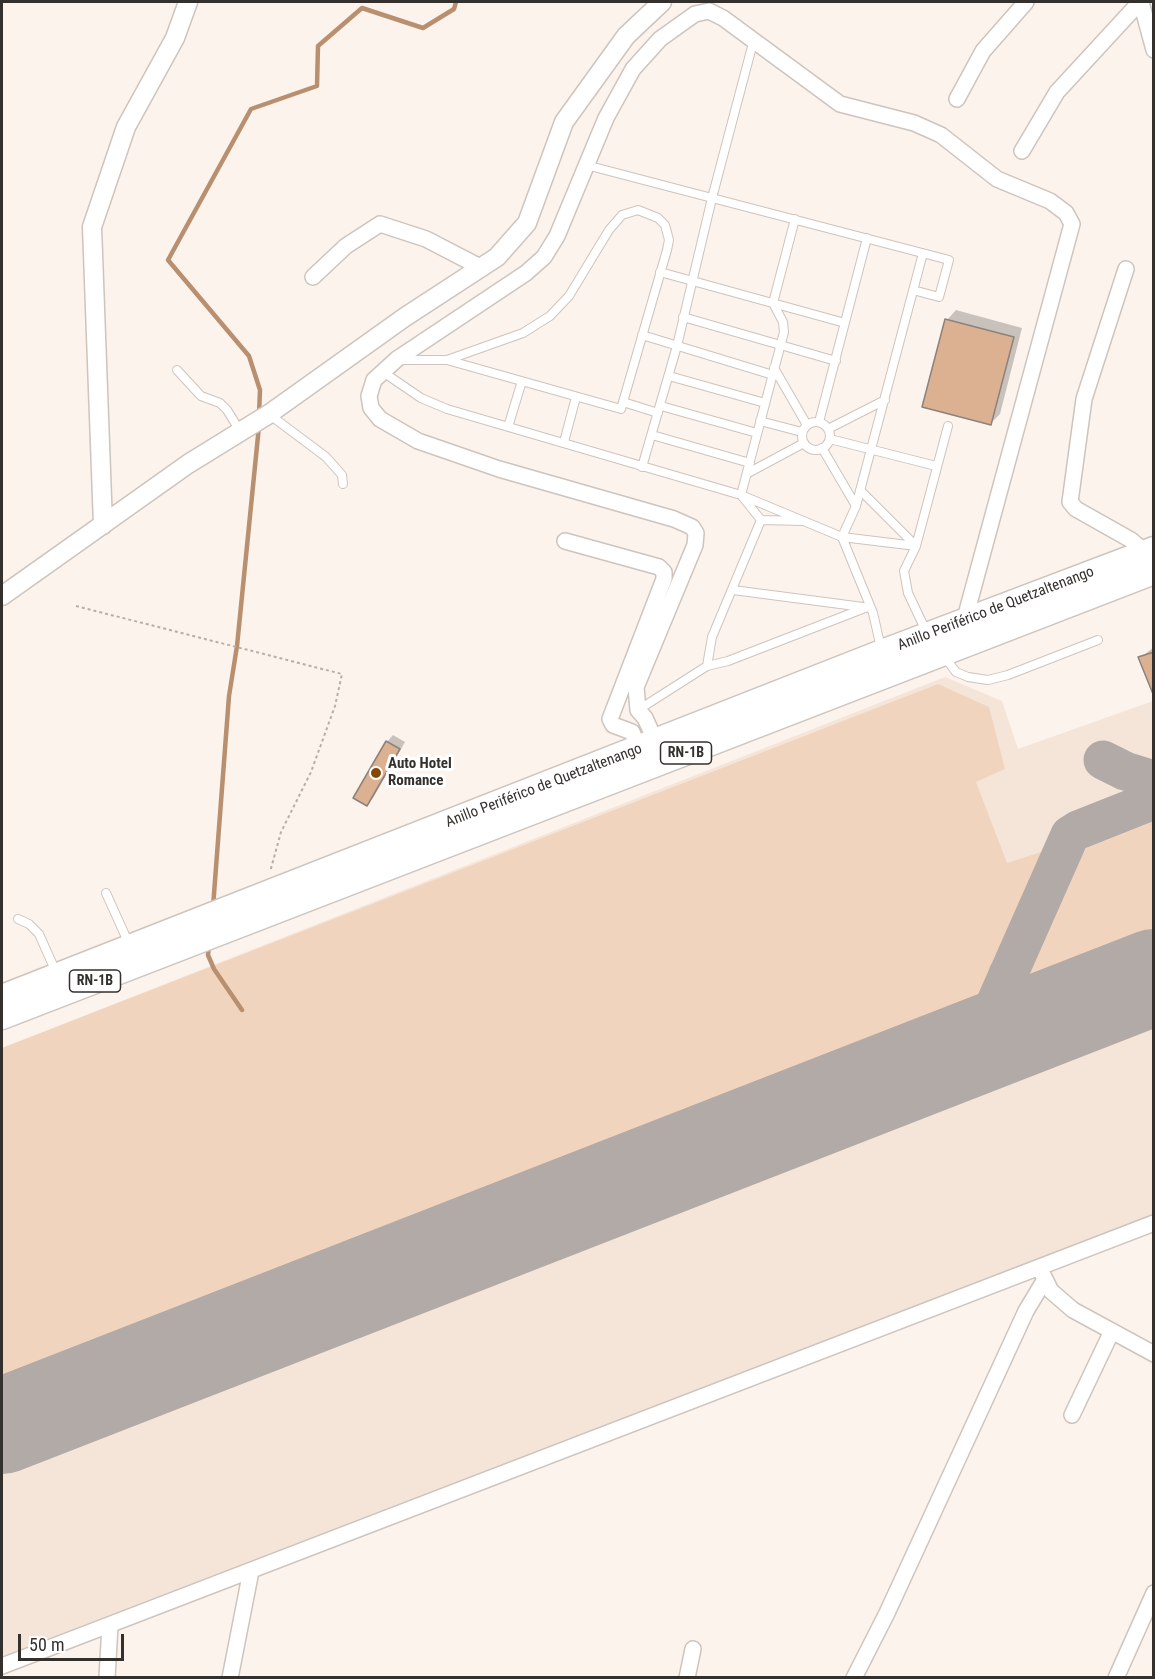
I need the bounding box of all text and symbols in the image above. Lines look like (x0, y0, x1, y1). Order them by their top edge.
street label: Anillo Periférico de Quetzaltenango (895, 563, 1097, 655)
street label: Anillo Periférico de Quetzaltenango (443, 740, 645, 832)
road number: RN-1B (660, 742, 712, 764)
place label: Auto Hotel Romance (388, 755, 452, 790)
marker: Auto Hotel Romance (369, 766, 383, 780)
road number: RN-1B (70, 970, 121, 992)
scale bar (21, 1622, 128, 1660)
text: 50 m (29, 1634, 64, 1655)

